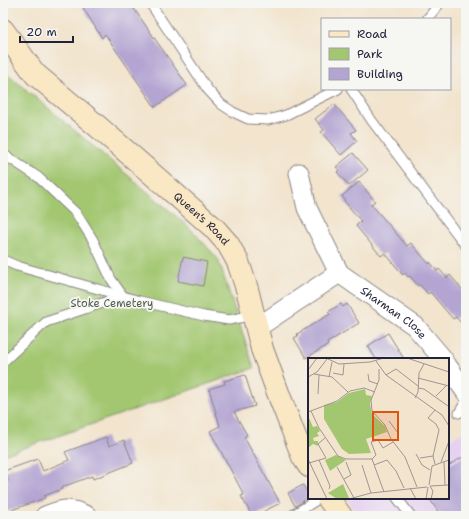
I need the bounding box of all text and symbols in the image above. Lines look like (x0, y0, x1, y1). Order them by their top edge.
scale bar (20, 18, 73, 44)
legend (321, 18, 451, 90)
text: 20 m (26, 24, 57, 40)
text: Road (357, 26, 388, 42)
text: Park (357, 46, 383, 62)
text: Building (357, 66, 403, 82)
street label: Queen's Road (170, 189, 233, 248)
street label: Sharman Close (358, 283, 430, 342)
park label: Stoke Cemetery (71, 296, 153, 311)
inset map (308, 358, 449, 499)

